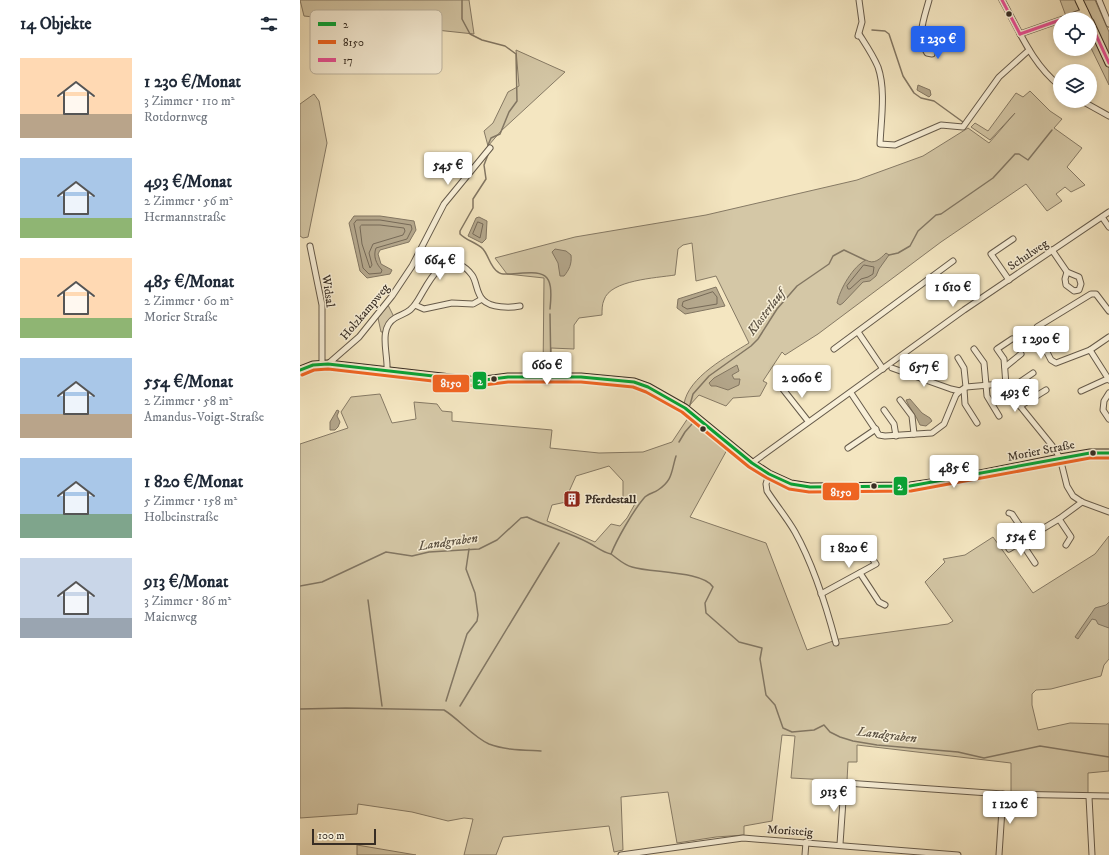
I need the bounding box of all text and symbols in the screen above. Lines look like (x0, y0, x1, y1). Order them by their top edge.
unlabelled marker (1004, 9, 1014, 19)
legend (310, 10, 442, 74)
map controls (1053, 12, 1097, 108)
button: locate (1053, 12, 1097, 56)
text: 14 Objekte (20, 13, 92, 35)
icon: filters (258, 13, 280, 35)
text: 2 (343, 18, 349, 32)
pin: 1 230 € (901, 26, 975, 60)
text: 1 230 € (920, 31, 956, 47)
text: 8150 (343, 36, 364, 50)
text: 17 (343, 54, 353, 68)
button: layers (1053, 64, 1097, 108)
text: 1 230 €/Monat (144, 71, 241, 93)
icon: home (52, 74, 100, 122)
text: 3 Zimmer · 110 m² (144, 93, 235, 109)
text: Rotdornweg (144, 109, 207, 125)
pin: 545 € (420, 152, 476, 186)
text: 545 € (433, 157, 463, 173)
text: 493 €/Monat (144, 171, 232, 193)
icon: home (52, 174, 100, 222)
text: 2 Zimmer · 56 m² (144, 193, 233, 209)
text: Hermannstraße (144, 209, 226, 225)
street label: Schulweg (1005, 236, 1051, 274)
pin: 664 € (412, 247, 468, 281)
text: 664 € (424, 252, 456, 268)
text: 485 €/Monat (144, 271, 234, 293)
street label: Widsal (318, 273, 338, 309)
icon: home (52, 274, 100, 322)
pin: 1 610 € (916, 274, 990, 308)
text: 1 610 € (935, 279, 971, 295)
street label: Holzkampweg (337, 281, 393, 343)
water label: Klosterlauf (743, 283, 791, 339)
text: 2 Zimmer · 60 m² (144, 293, 233, 309)
text: Morier Straße (144, 309, 218, 325)
pin: 1 290 € (1004, 326, 1078, 360)
text: 1 290 € (1022, 331, 1060, 347)
pin: 660 € (519, 352, 575, 386)
pin: 657 € (896, 354, 952, 388)
text: 660 € (532, 357, 562, 373)
text: 657 € (909, 359, 939, 375)
pin: 2 060 € (765, 365, 839, 399)
text: 2 060 € (782, 370, 822, 386)
text: 554 €/Monat (144, 371, 233, 393)
line badge: 2 (472, 371, 487, 390)
icon: home (52, 374, 100, 422)
line badge: 8150 (432, 374, 470, 393)
unlabelled marker (489, 374, 499, 384)
text: 2 (477, 375, 483, 389)
text: 8150 (441, 377, 462, 391)
pin: 493 € (987, 379, 1043, 413)
text: 493 € (1000, 384, 1030, 400)
text: 2 Zimmer · 58 m² (144, 393, 233, 409)
text: Amandus-Voigt-Straße (144, 409, 264, 425)
unlabelled marker (698, 424, 708, 434)
street label: Morier Straße (1006, 437, 1076, 465)
unlabelled marker (1088, 448, 1098, 458)
pin: 485 € (926, 455, 982, 489)
text: 485 € (939, 460, 969, 476)
text: 1 820 €/Monat (144, 471, 243, 493)
icon: home (52, 474, 100, 522)
line badge: 2 (893, 476, 908, 496)
text: 2 (897, 480, 903, 494)
unlabelled marker (869, 481, 879, 491)
line badge: 8150 (822, 482, 860, 501)
text: 8150 (831, 486, 852, 500)
building icon: Pferdestall (562, 489, 582, 509)
place label: Pferdestall (585, 492, 637, 507)
text: 5 Zimmer · 158 m² (144, 493, 237, 509)
text: Holbeinstraße (144, 509, 219, 525)
pin: 554 € (993, 523, 1049, 557)
text: 554 € (1006, 528, 1036, 544)
water label: Landgraben (416, 530, 479, 554)
pin: 1 820 € (812, 535, 886, 569)
text: 1 820 € (830, 540, 868, 556)
text: 913 €/Monat (144, 571, 228, 593)
icon: home (52, 574, 100, 622)
text: 3 Zimmer · 86 m² (144, 593, 231, 609)
text: Maienweg (144, 609, 197, 625)
water label: Landgraben (855, 723, 918, 747)
pin: 913 € (806, 779, 862, 813)
text: 913 € (821, 784, 847, 800)
pin: 1 120 € (973, 791, 1047, 825)
text: 1 120 € (992, 796, 1028, 812)
street label: Moristeig (767, 822, 814, 840)
scale bar (312, 827, 376, 846)
text: 100 m (318, 829, 344, 843)

